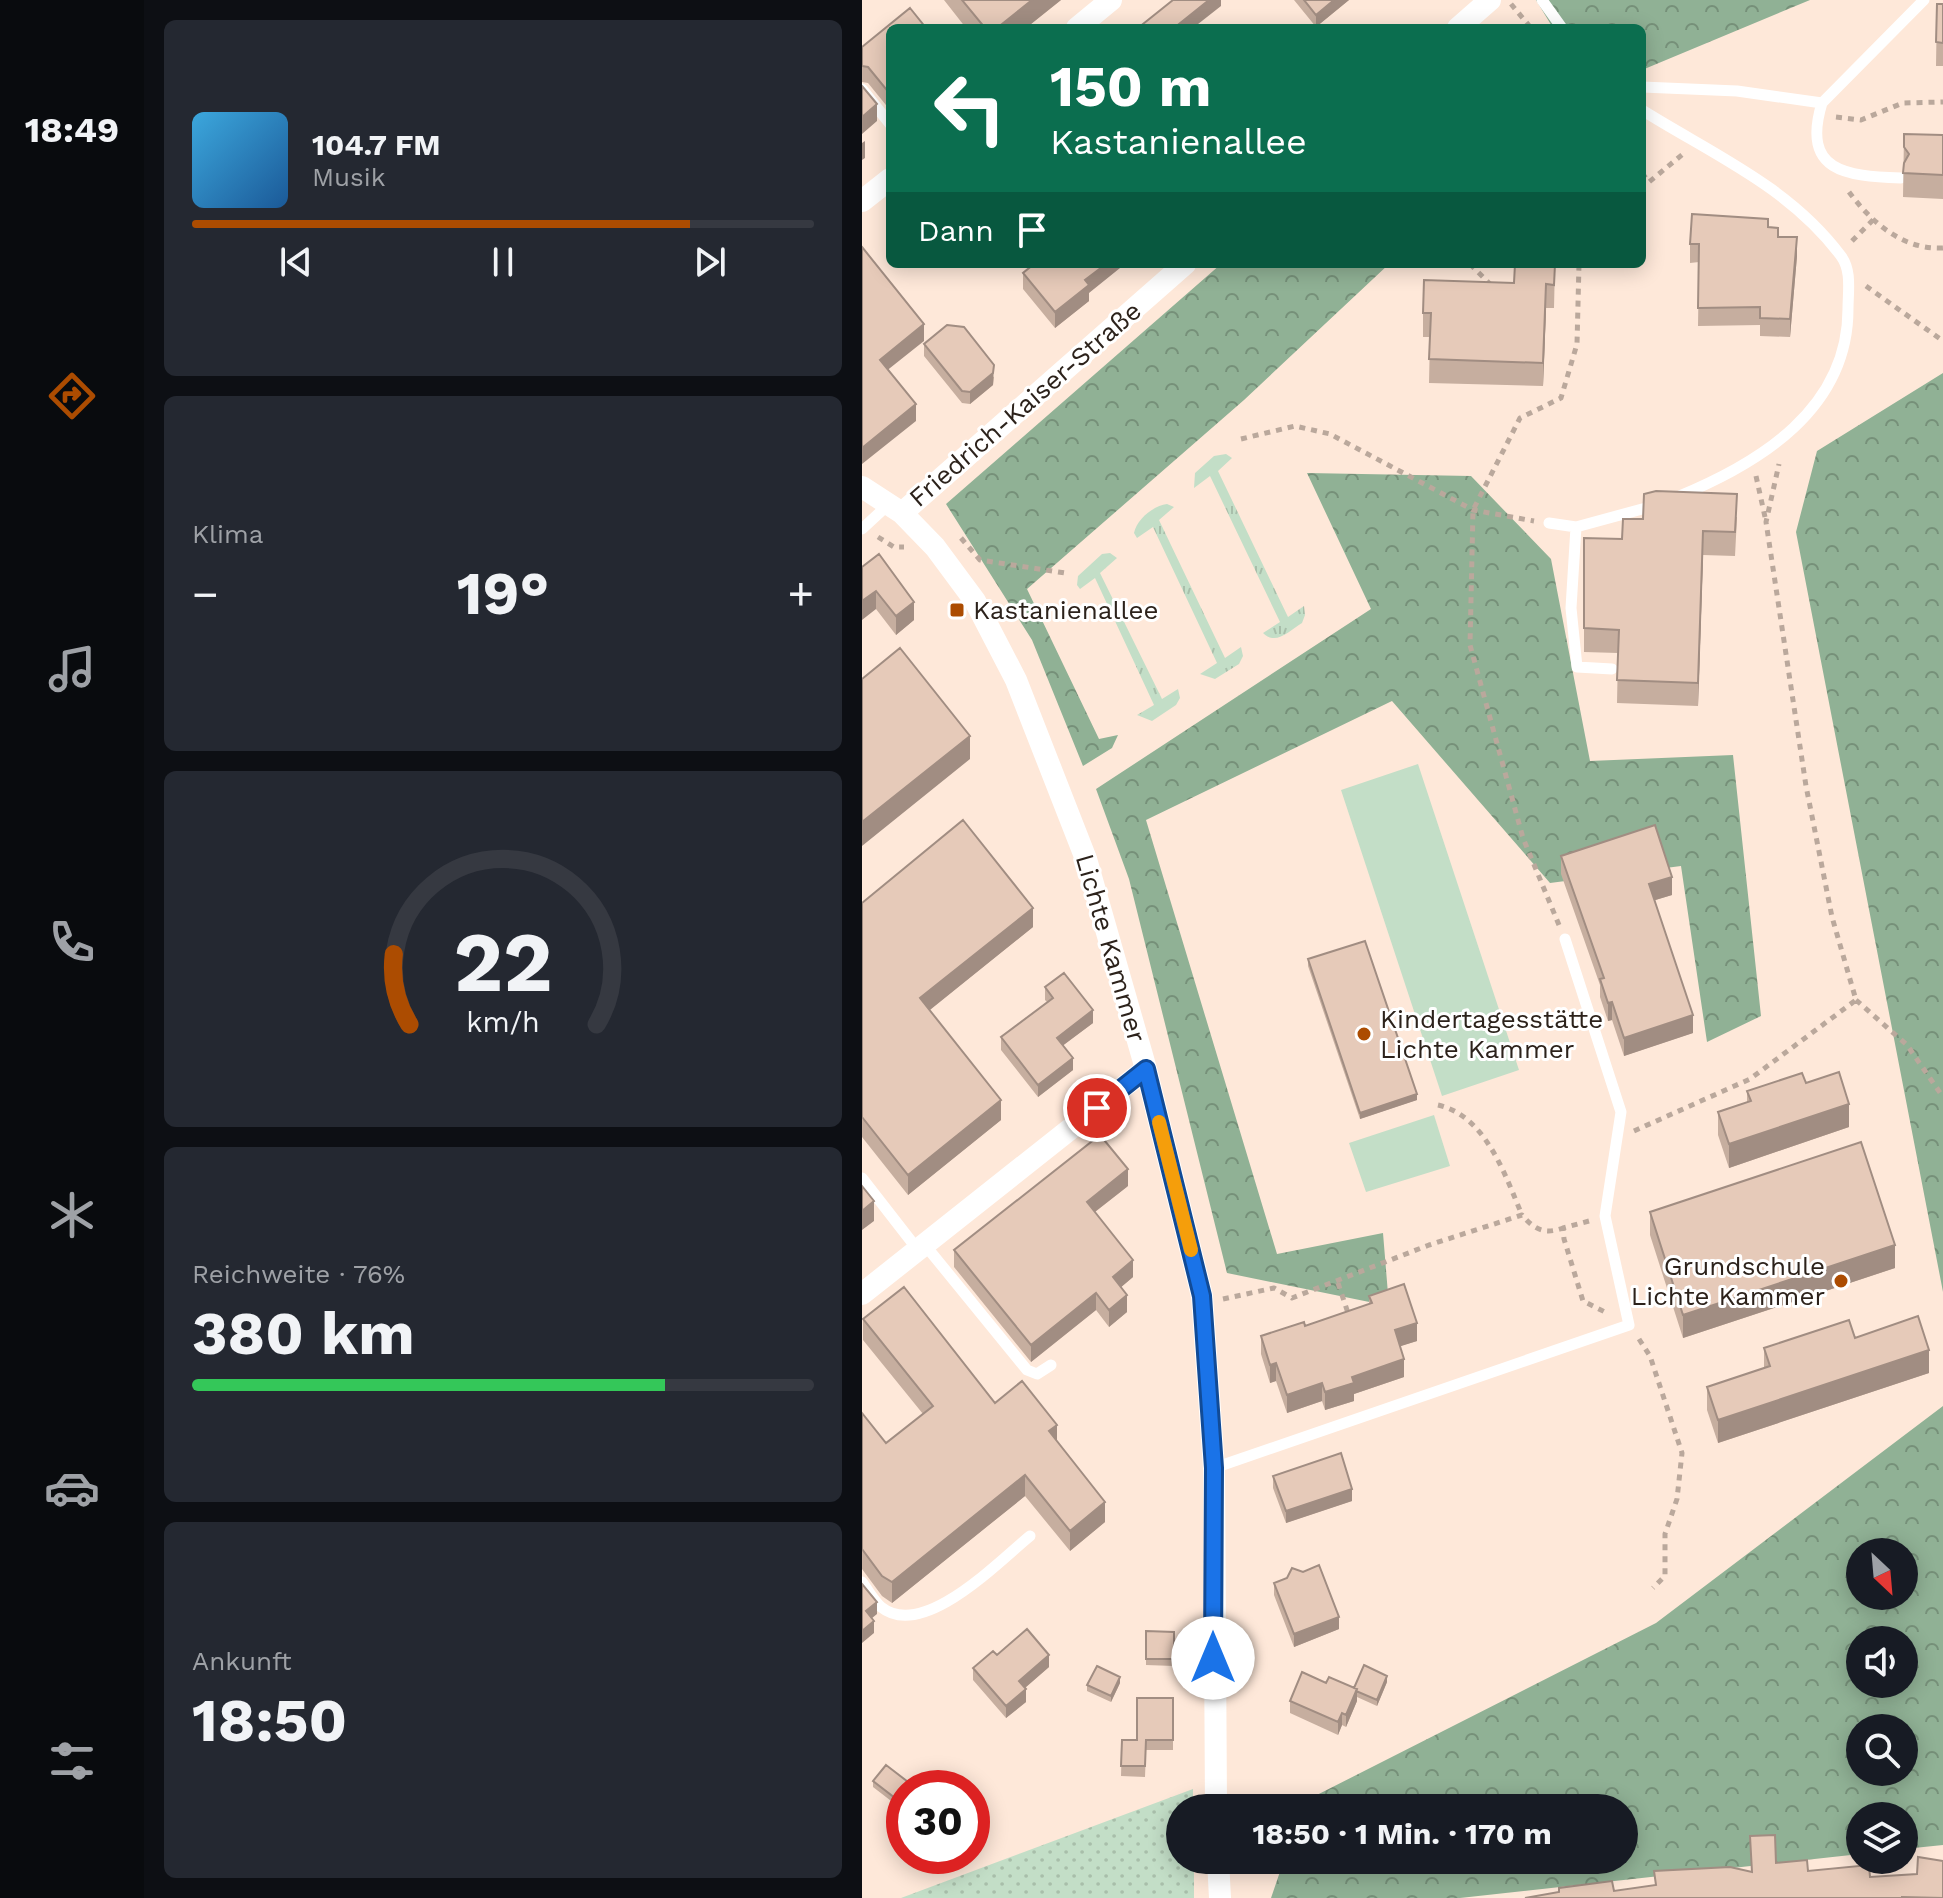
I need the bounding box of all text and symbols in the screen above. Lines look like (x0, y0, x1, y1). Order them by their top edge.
text: 150 m (1050, 54, 1212, 120)
icon: left (918, 56, 1022, 160)
text: 18:49 (25, 109, 119, 151)
text: Kastanienallee (1050, 121, 1307, 163)
text: 104.7 FM (312, 127, 441, 162)
text: Musik (312, 162, 385, 192)
icon: arrive (1010, 208, 1054, 252)
text: Dann (918, 213, 994, 248)
icon: previous (274, 240, 318, 284)
icon: pause (481, 240, 525, 284)
icon: next (688, 240, 732, 284)
street label: Friedrich-Kaiser-Straße (903, 295, 1147, 513)
icon: directions (44, 368, 100, 424)
text: Klima (192, 519, 263, 549)
text: 19° (457, 558, 549, 629)
text: − (192, 568, 219, 620)
text: + (787, 568, 814, 620)
place label: Kastanienallee (973, 595, 1158, 625)
marker: Kastanienallee (948, 601, 966, 619)
icon: music (44, 641, 100, 697)
street label: Lichte Kammer (1070, 850, 1152, 1046)
icon: phone (44, 914, 100, 970)
text: 22 (453, 914, 553, 1011)
place label: Kindertagesstätte Lichte Kammer (1380, 1004, 1603, 1064)
text: km/h (466, 1005, 540, 1039)
marker: Kindertagesstätte Lichte Kammer (1355, 1025, 1373, 1043)
pin (1063, 1074, 1131, 1142)
icon: arrive (1075, 1086, 1119, 1130)
icon: climate (44, 1187, 100, 1243)
place label: Grundschule Lichte Kammer (1631, 1251, 1825, 1311)
text: Reichweite · 76% (192, 1259, 405, 1289)
marker: Grundschule Lichte Kammer (1832, 1272, 1850, 1290)
text: 380 km (192, 1298, 415, 1369)
icon: car (44, 1460, 100, 1516)
north arrow (1846, 1538, 1918, 1610)
map controls (1846, 1538, 1918, 1874)
position arrow (1171, 1616, 1255, 1700)
button: sound (1846, 1626, 1918, 1698)
text: Ankunft (192, 1646, 292, 1676)
text: 18:50 (192, 1685, 347, 1756)
button: search (1846, 1714, 1918, 1786)
icon: filters (44, 1733, 100, 1789)
speed limit sign: 30 (886, 1770, 990, 1874)
button: layers (1846, 1802, 1918, 1874)
text: 18:50 · 1 Min. · 170 m (1252, 1816, 1552, 1851)

